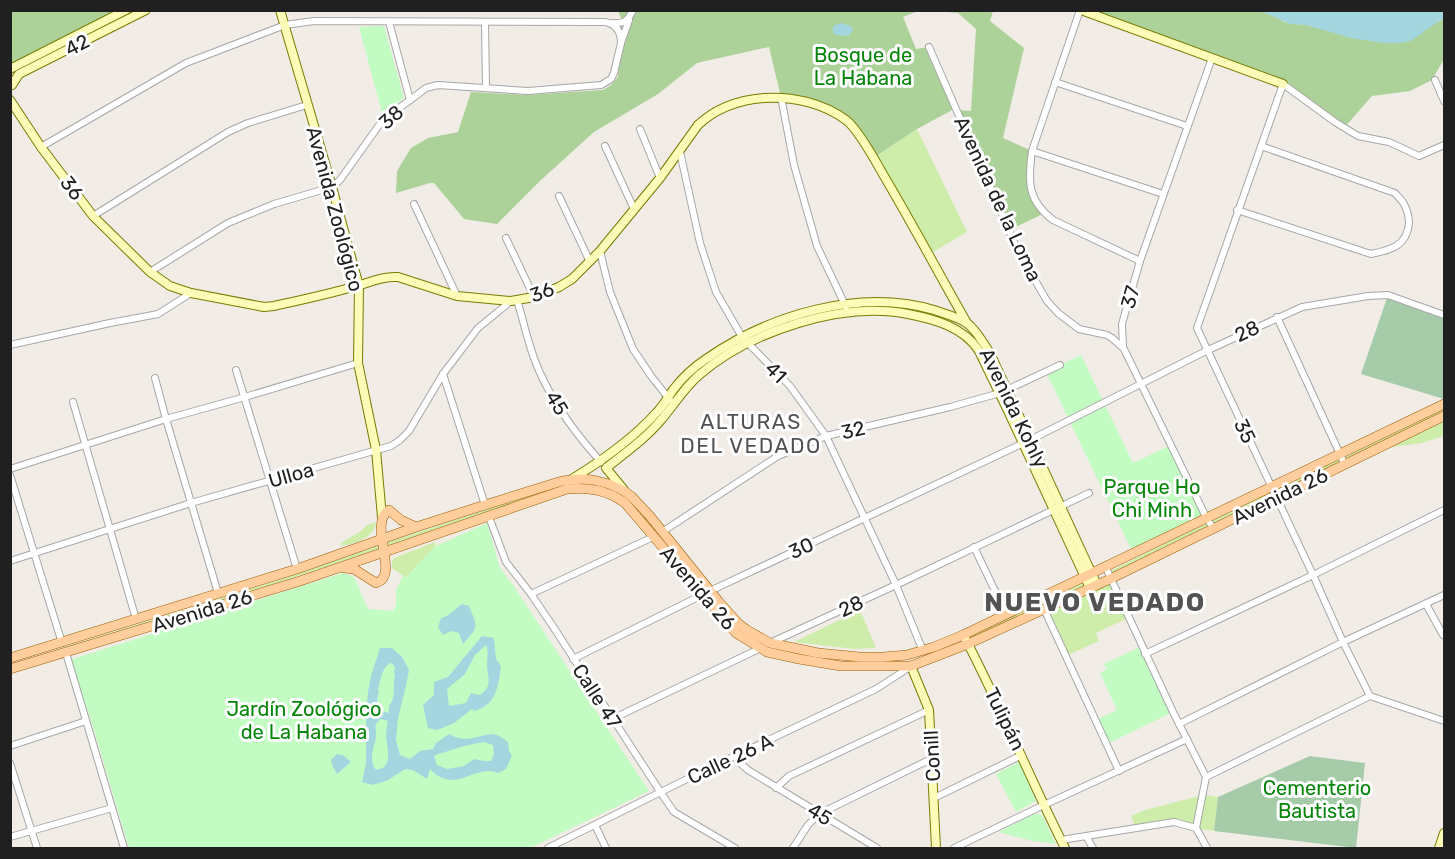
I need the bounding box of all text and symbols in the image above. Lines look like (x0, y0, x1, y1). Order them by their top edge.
street label: 42 (61, 29, 93, 61)
park label: Bosque de La Habana (814, 43, 912, 90)
street label: 38 (374, 100, 408, 134)
street label: Avenida de la Loma (949, 113, 1047, 285)
street label: Avenida Zoológico (301, 124, 369, 294)
street label: 36 (55, 171, 89, 205)
street label: 36 (527, 277, 557, 307)
street label: 37 (1115, 283, 1145, 311)
street label: 28 (1231, 315, 1263, 347)
street label: Avenida Kohly (975, 344, 1053, 472)
street label: 41 (760, 356, 792, 388)
street label: 45 (540, 386, 574, 420)
district label: ALTURAS DEL VEDADO (680, 409, 822, 458)
street label: 35 (1229, 415, 1261, 447)
street label: 32 (839, 416, 867, 444)
street label: Ulloa (265, 457, 317, 493)
street label: Avenida 26 (1228, 463, 1332, 529)
park label: Parque Ho Chi Minh (1104, 475, 1200, 522)
street label: 30 (785, 532, 817, 564)
street label: Avenida 26 (655, 541, 741, 635)
street label: Avenida 26 (149, 584, 255, 638)
district label: NUEVO VEDADO (984, 587, 1206, 618)
street label: 28 (835, 590, 867, 622)
street label: Calle 47 (567, 659, 627, 733)
street label: Tulipán (980, 684, 1030, 754)
park label: Jardín Zoológico de La Habana (226, 697, 382, 744)
street label: Calle 26 A (683, 729, 777, 789)
street label: Conill (919, 730, 945, 782)
park label: Cementerio Bautista (1263, 776, 1371, 823)
street label: 45 (803, 797, 837, 831)

